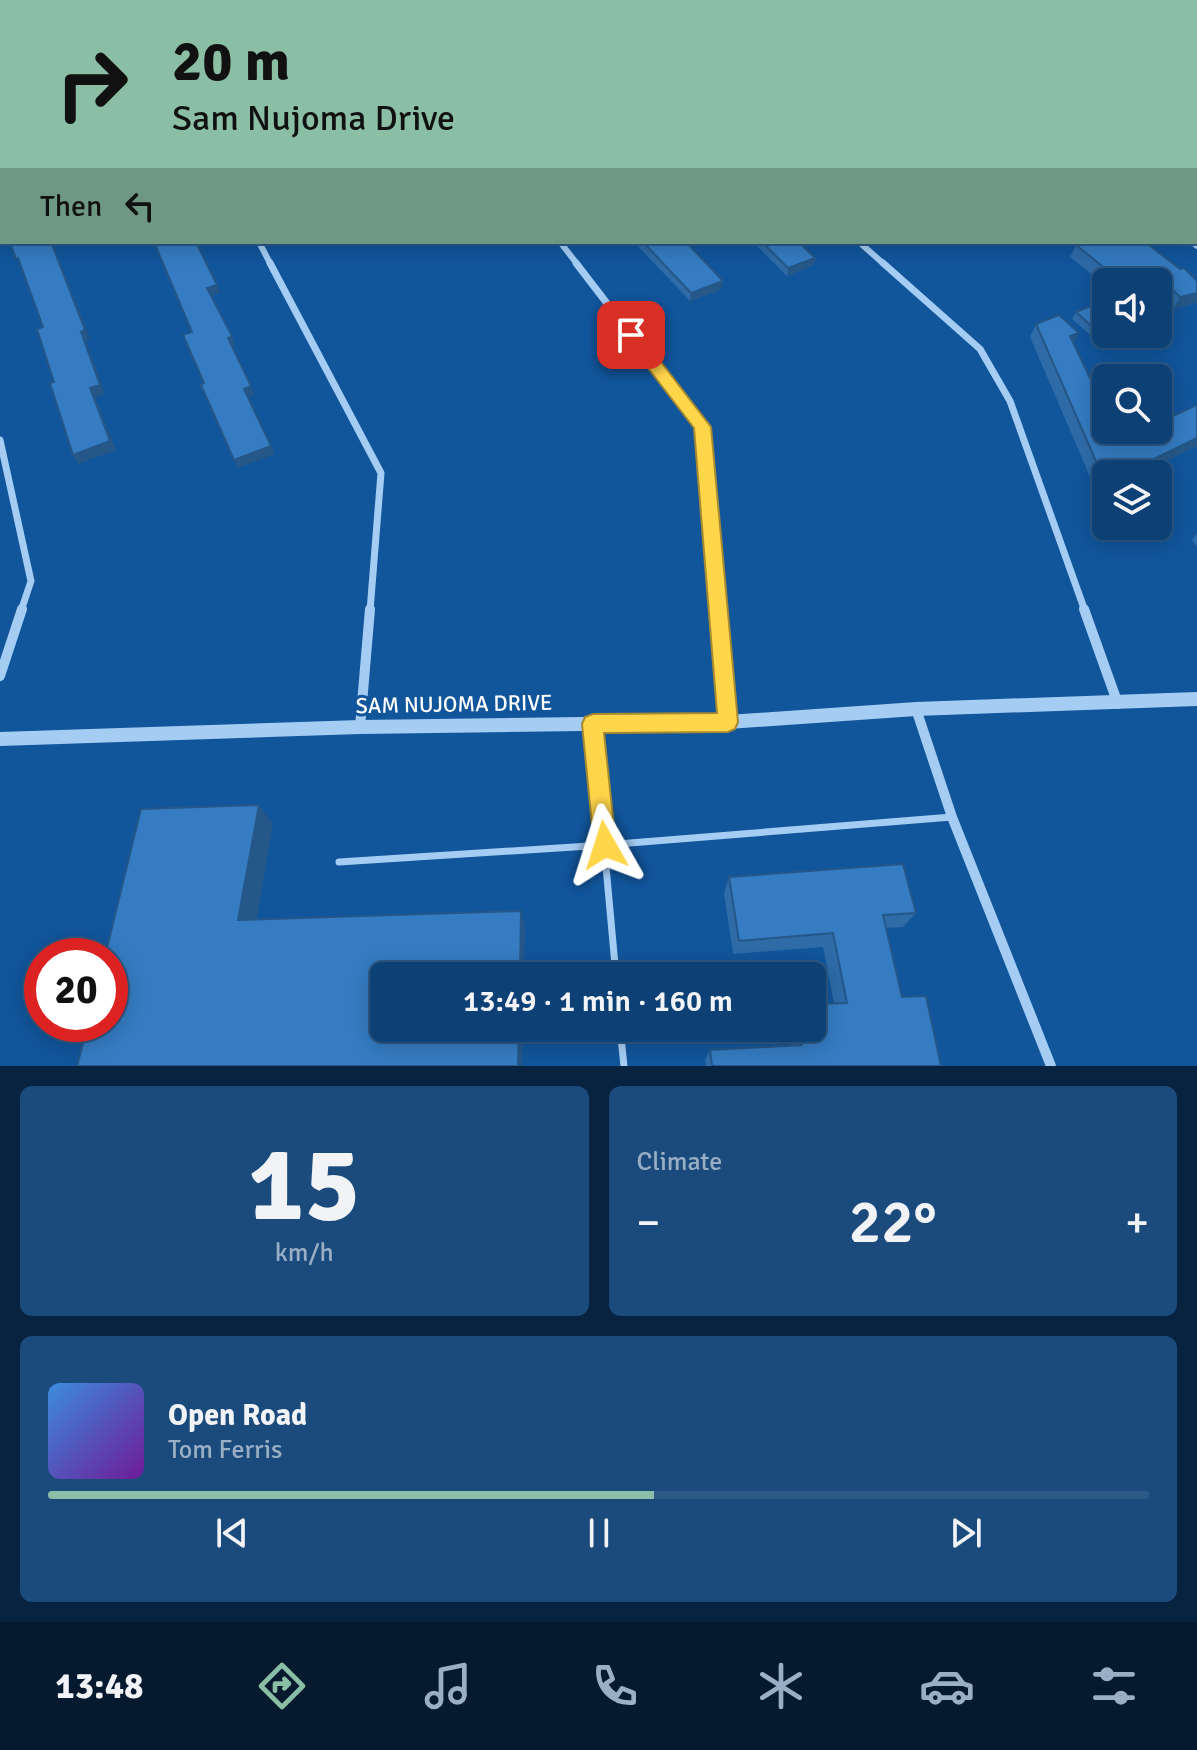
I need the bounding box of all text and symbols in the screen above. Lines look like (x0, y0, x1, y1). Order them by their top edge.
text: 20 m (172, 27, 290, 96)
icon: right (40, 32, 144, 136)
text: Sam Nujoma Drive (172, 96, 455, 141)
icon: left (118, 184, 162, 228)
text: Then (40, 188, 102, 225)
map controls (1092, 268, 1172, 540)
button: sound (1092, 268, 1172, 348)
pin (597, 301, 665, 369)
icon: arrive (609, 313, 653, 357)
button: search (1092, 364, 1172, 444)
button: layers (1092, 460, 1172, 540)
street label: SAM NUJOMA DRIVE (355, 689, 553, 719)
position arrow (563, 803, 647, 887)
speed limit sign: 20 (24, 938, 128, 1042)
text: 13:49 · 1 min · 160 m (463, 983, 733, 1020)
text: 15 (248, 1121, 360, 1249)
text: Climate (637, 1146, 722, 1178)
text: 22° (849, 1186, 937, 1260)
text: − (637, 1196, 660, 1250)
text: + (1125, 1196, 1149, 1250)
text: km/h (275, 1237, 334, 1269)
text: Open Road (168, 1397, 307, 1434)
text: Tom Ferris (168, 1434, 282, 1466)
icon: previous (210, 1511, 254, 1555)
icon: pause (577, 1511, 621, 1555)
icon: next (944, 1511, 988, 1555)
icon: directions (254, 1658, 310, 1714)
icon: music (420, 1658, 476, 1714)
icon: phone (587, 1658, 643, 1714)
icon: climate (753, 1658, 809, 1714)
icon: car (919, 1658, 975, 1714)
icon: filters (1086, 1658, 1142, 1714)
text: 13:48 (55, 1664, 144, 1709)

